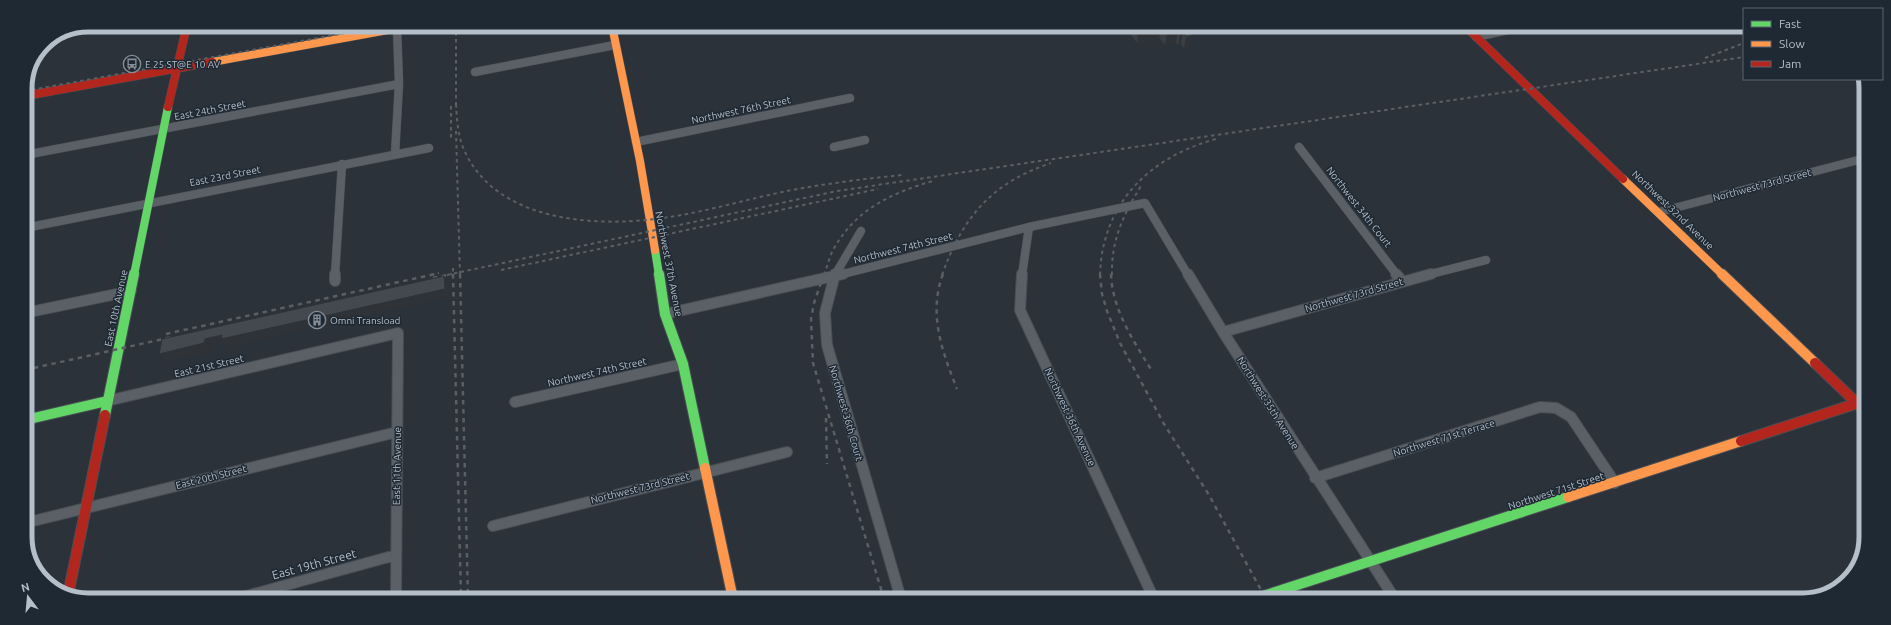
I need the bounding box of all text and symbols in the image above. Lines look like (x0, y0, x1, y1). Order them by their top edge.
legend (1743, 8, 1883, 80)
text: Fast (1779, 17, 1801, 30)
text: Slow (1779, 37, 1805, 50)
bus stop icon: E 25 ST@E 10 AV (122, 54, 142, 74)
text: Jam (1779, 57, 1801, 70)
place label: E 25 ST@E 10 AV (145, 59, 221, 70)
street label: Northwest 76th Street (690, 94, 792, 126)
street label: East 24th Street (173, 98, 247, 122)
street label: East 23rd Street (188, 164, 262, 188)
street label: Northwest 34th Court (1324, 165, 1394, 249)
street label: Northwest 73rd Street (1712, 167, 1812, 203)
street label: Northwest 32nd Avenue (1630, 168, 1716, 252)
street label: Northwest 37th Avenue (653, 210, 685, 318)
street label: Northwest 74th Street (852, 230, 954, 266)
street label: East 10th Avenue (102, 269, 130, 347)
street label: Northwest 73rd Street (1304, 276, 1404, 314)
building icon: Omni Transload (307, 310, 327, 330)
place label: Omni Transload (330, 315, 401, 326)
street label: East 21st Street (173, 353, 245, 379)
street label: Northwest 74th Street (546, 355, 648, 389)
street label: Northwest 35th Avenue (1235, 355, 1301, 451)
street label: Northwest 36th Court (827, 364, 865, 462)
street label: Northwest 36th Avenue (1042, 366, 1098, 468)
street label: Northwest 71st Terrace (1392, 417, 1496, 459)
street label: East 11th Avenue (391, 427, 403, 505)
street label: East 20th Street (175, 463, 248, 491)
street label: Northwest 73rd Street (589, 470, 691, 506)
street label: Northwest 71st Street (1507, 470, 1605, 512)
street label: East 19th Street (270, 546, 358, 582)
north arrow (8, 577, 48, 617)
text: N (20, 580, 31, 594)

